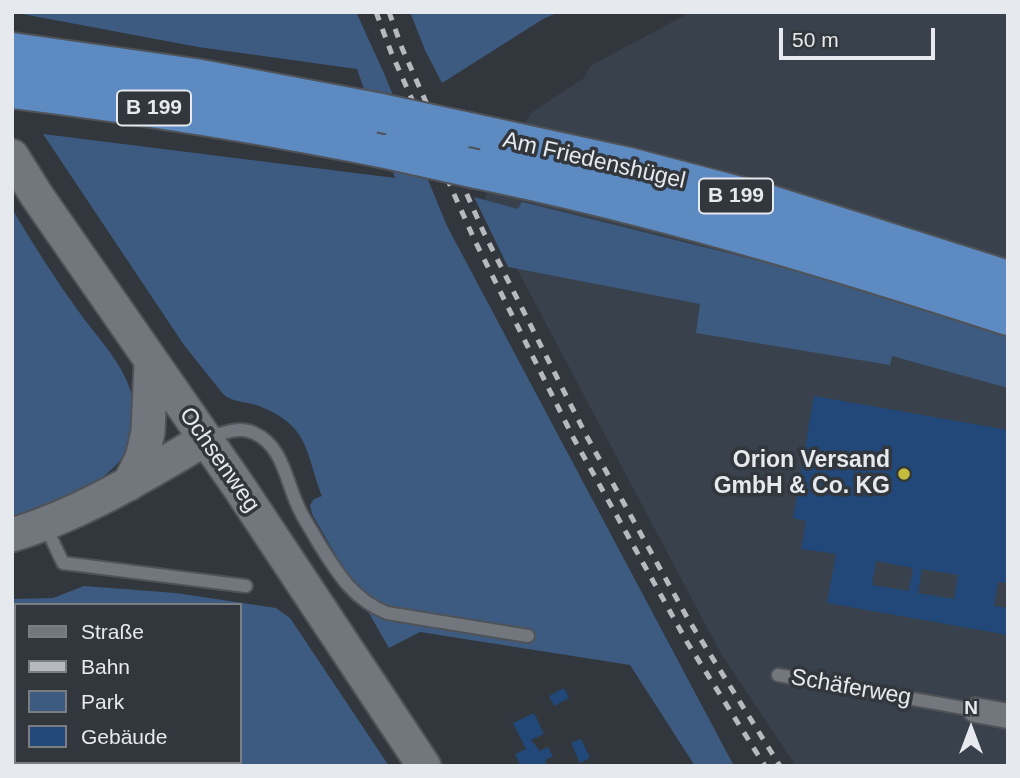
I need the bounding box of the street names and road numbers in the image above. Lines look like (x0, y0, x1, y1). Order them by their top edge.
road number: B 199 (117, 90, 191, 126)
street label: Am Friedenshügel (500, 127, 688, 195)
road number: B 199 (699, 178, 773, 214)
street label: Ochsenweg (173, 402, 265, 518)
street label: Schäferweg (789, 664, 913, 712)

